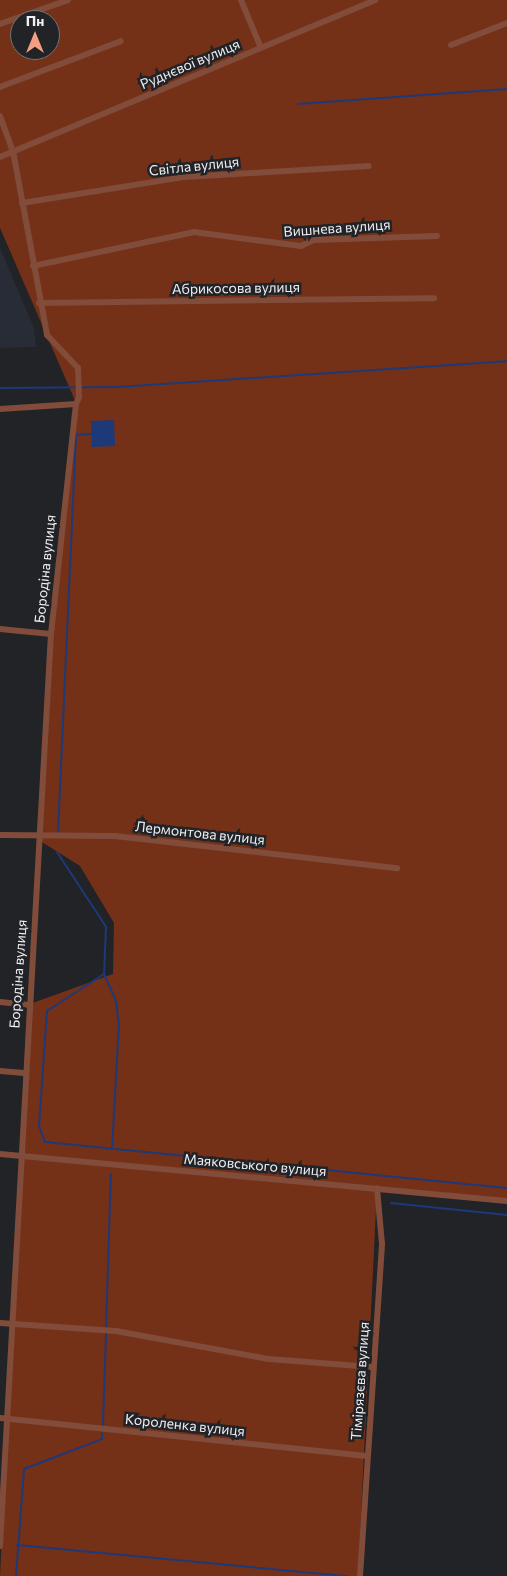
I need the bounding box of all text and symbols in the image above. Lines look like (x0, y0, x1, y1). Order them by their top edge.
north arrow (10, 10, 60, 60)
text: Пн (26, 12, 44, 29)
street label: Руднєвої вулиця (138, 35, 242, 93)
street label: Світла вулиця (148, 153, 240, 179)
street label: Вишнева вулиця (283, 216, 391, 240)
street label: Абрикосова вулиця (172, 278, 300, 298)
street label: Бородіна вулиця (31, 514, 59, 624)
street label: Лермонтова вулиця (134, 818, 266, 848)
street label: Бородіна вулиця (6, 919, 30, 1029)
street label: Маяковського вулиця (183, 1150, 327, 1180)
street label: Тімірязєва вулиця (347, 1321, 373, 1441)
street label: Короленка вулиця (124, 1410, 246, 1440)

